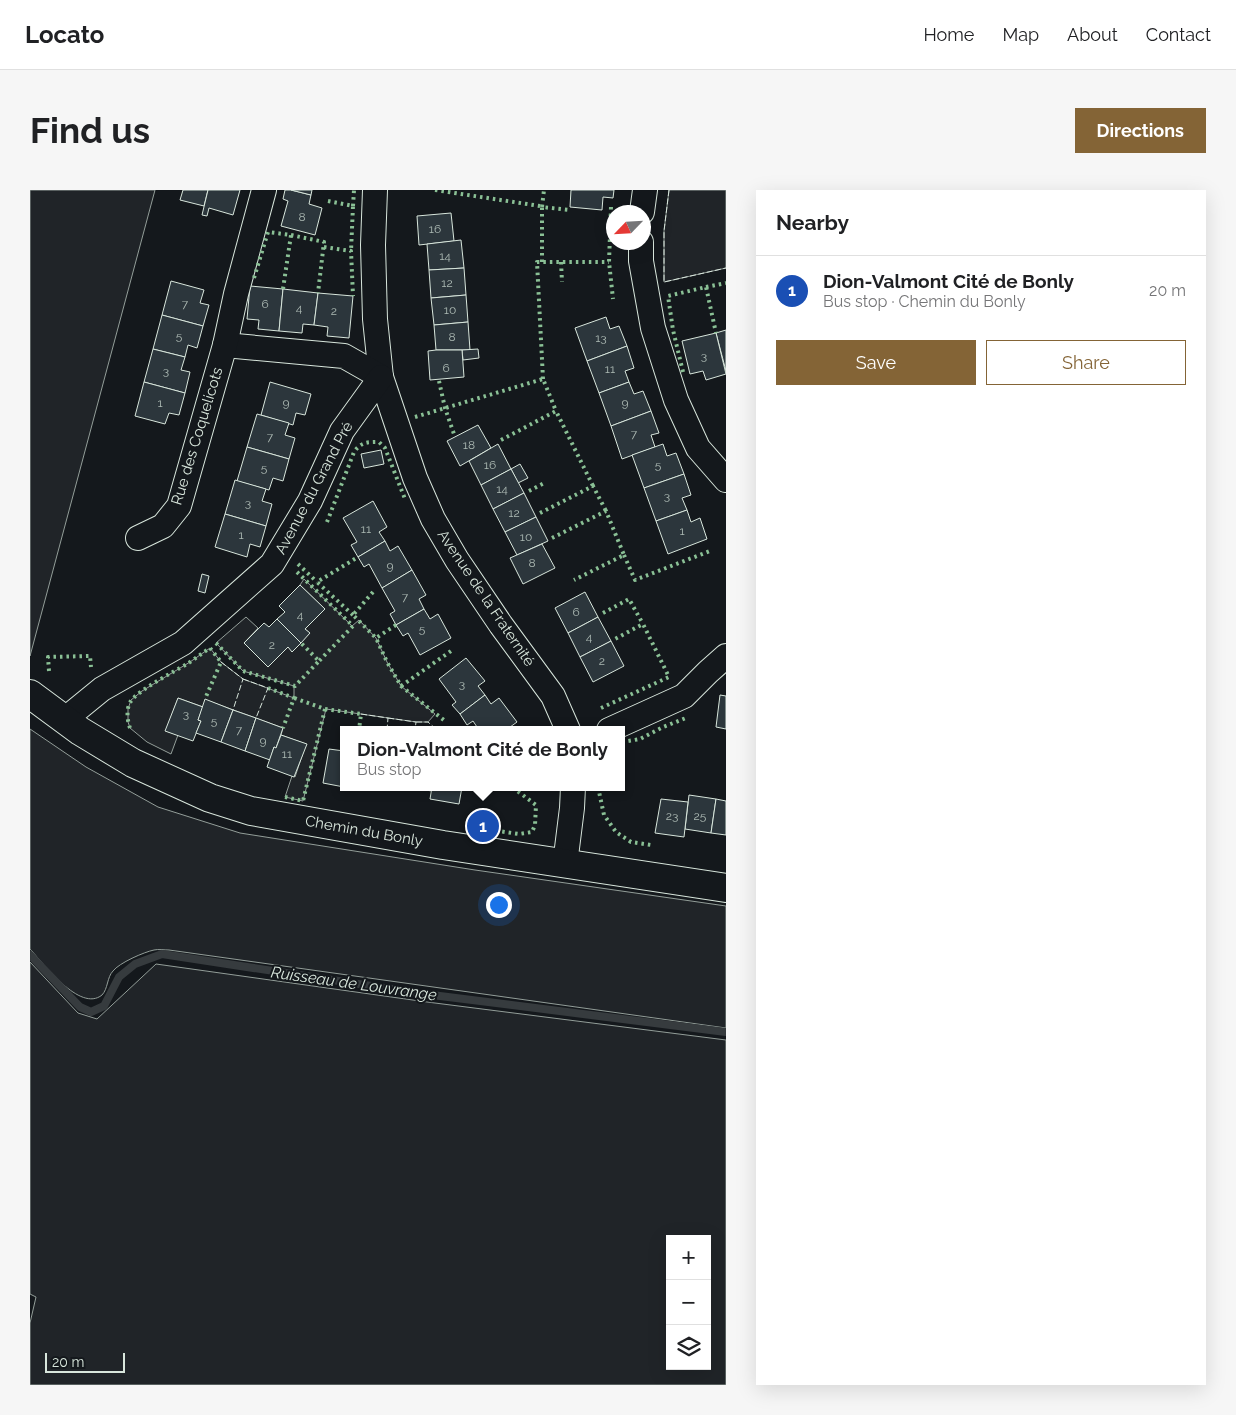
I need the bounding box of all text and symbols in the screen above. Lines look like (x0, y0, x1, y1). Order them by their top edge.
text: Locato (25, 20, 104, 49)
text: Home (923, 24, 974, 45)
text: Map (1002, 24, 1039, 45)
text: About (1067, 24, 1118, 45)
text: Contact (1146, 24, 1211, 45)
button: Directions (1075, 108, 1206, 153)
text: Find us (30, 110, 150, 151)
north arrow (606, 205, 651, 250)
house number: 8 (298, 210, 306, 224)
text: Nearby (776, 210, 849, 235)
house number: 16 (429, 222, 441, 236)
house number: 14 (439, 249, 451, 263)
text: Dion-Valmont Cité de Bonly (823, 270, 1074, 292)
house number: 12 (441, 276, 453, 290)
text: 1 (788, 281, 796, 300)
text: 20 m (1149, 281, 1186, 300)
text: Bus stop · Chemin du Bonly (823, 292, 1026, 311)
house number: 7 (182, 297, 189, 311)
house number: 6 (261, 297, 269, 311)
house number: 4 (296, 301, 303, 315)
house number: 10 (444, 303, 456, 317)
house number: 2 (331, 304, 337, 318)
house number: 5 (176, 329, 183, 343)
house number: 8 (448, 330, 456, 344)
house number: 13 (595, 331, 607, 345)
button: Save (776, 340, 976, 385)
button: Share (986, 340, 1186, 385)
house number: 3 (701, 349, 707, 363)
house number: 6 (442, 361, 450, 375)
house number: 11 (605, 362, 615, 376)
house number: 3 (163, 364, 169, 378)
street label: Rue des Coquelicots (167, 365, 227, 507)
house number: 1 (157, 396, 163, 410)
house number: 9 (282, 396, 290, 410)
house number: 9 (621, 396, 629, 410)
street label: Avenue du Grand Pré (271, 418, 357, 557)
house number: 7 (631, 427, 638, 441)
house number: 7 (267, 430, 274, 444)
house number: 18 (463, 438, 475, 452)
house number: 16 (484, 458, 496, 472)
house number: 5 (655, 458, 662, 472)
house number: 5 (261, 461, 268, 475)
house number: 14 (496, 482, 508, 496)
house number: 3 (664, 489, 670, 503)
house number: 3 (245, 496, 251, 510)
house number: 12 (508, 506, 520, 520)
house number: 11 (361, 522, 371, 536)
house number: 1 (679, 524, 685, 538)
street label: Avenue de la Fraternité (434, 526, 539, 670)
house number: 1 (238, 528, 244, 542)
house number: 10 (520, 530, 532, 544)
house number: 8 (528, 556, 536, 570)
house number: 9 (386, 559, 394, 573)
house number: 7 (402, 590, 409, 604)
house number: 6 (572, 605, 580, 619)
house number: 4 (297, 608, 304, 622)
house number: 5 (419, 622, 426, 636)
house number: 4 (586, 630, 593, 644)
house number: 2 (269, 638, 275, 652)
house number: 2 (599, 654, 605, 668)
house number: 3 (459, 677, 465, 691)
house number: 3 (183, 707, 189, 721)
house number: 5 (211, 714, 218, 728)
house number: 7 (236, 723, 243, 737)
popup (340, 726, 625, 791)
house number: 9 (259, 734, 267, 748)
text: Dion-Valmont Cité de Bonly (357, 738, 608, 760)
house number: 11 (282, 747, 292, 761)
text: Bus stop (357, 760, 421, 779)
pin: 1 (467, 807, 499, 845)
house number: 23 (666, 809, 678, 823)
house number: 25 (694, 809, 707, 823)
street label: Chemin du Bonly (304, 812, 424, 850)
your location (486, 892, 512, 918)
water label: Ruisseau de Louvrange (270, 962, 438, 1005)
map controls (666, 1235, 711, 1370)
button: + (666, 1235, 711, 1280)
button: − (666, 1280, 711, 1325)
button: layers (666, 1325, 711, 1370)
scale bar (45, 1350, 125, 1373)
text: 20 m (52, 1354, 84, 1370)

